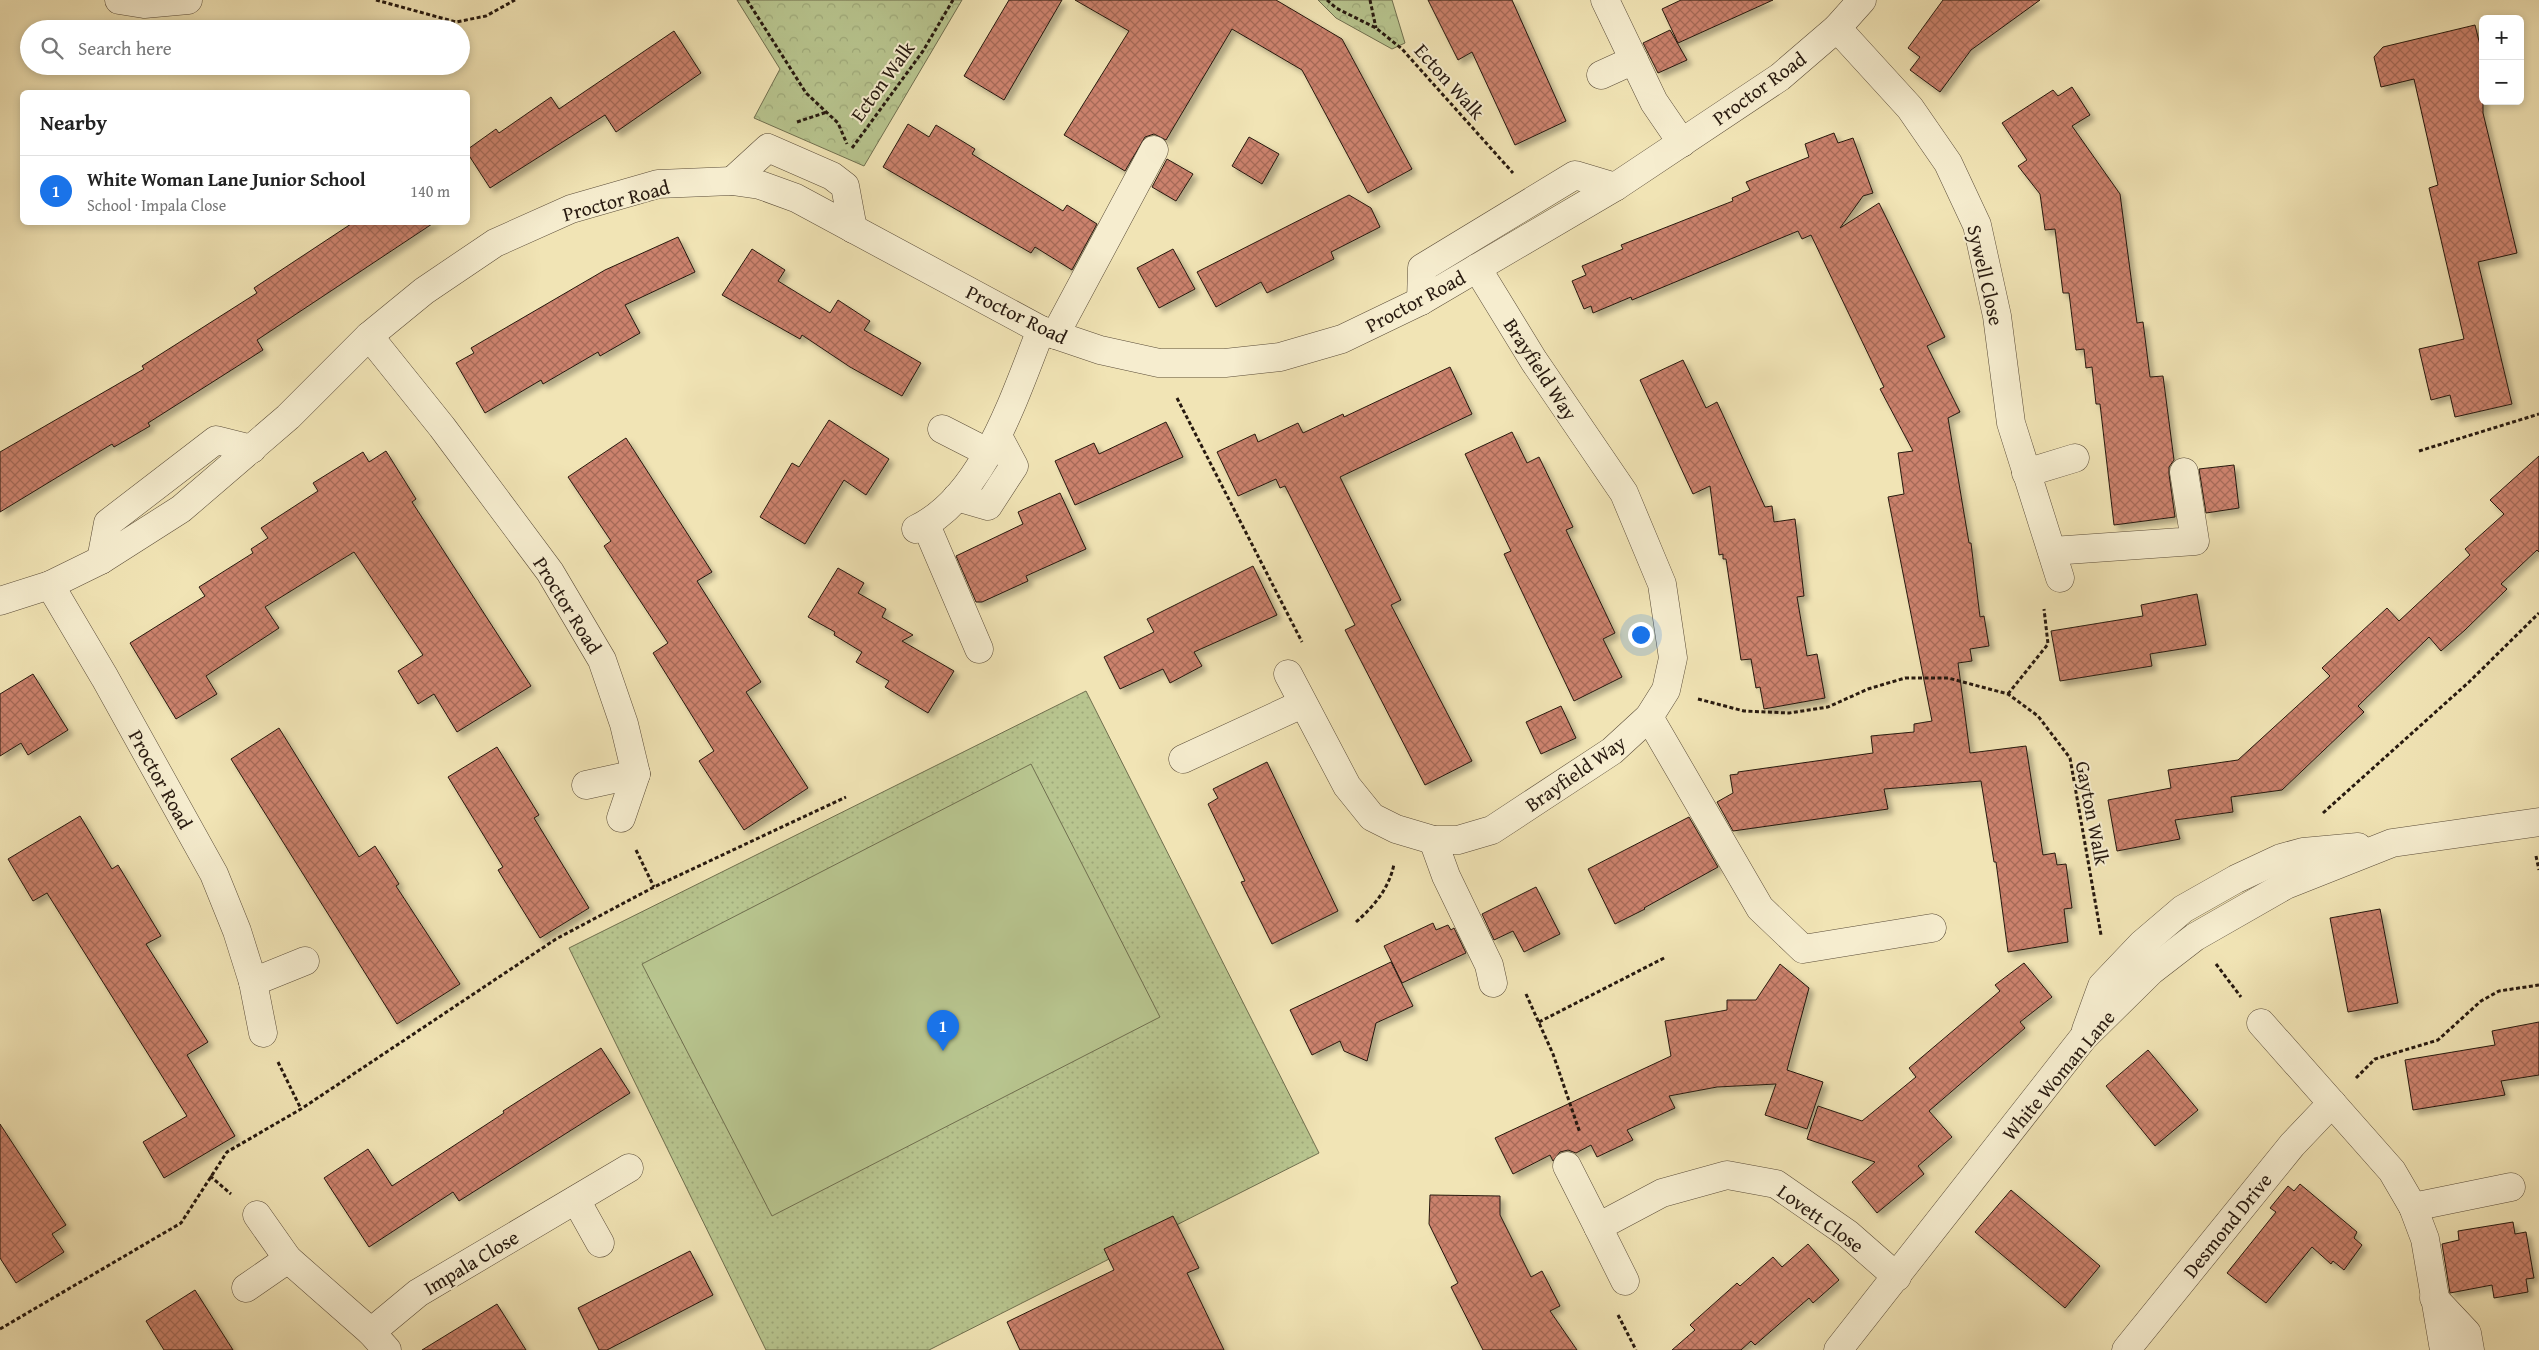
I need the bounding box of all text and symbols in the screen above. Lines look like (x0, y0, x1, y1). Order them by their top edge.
map controls (2479, 15, 2524, 105)
button: + (2479, 15, 2524, 60)
search box (20, 20, 470, 75)
icon: search (38, 34, 66, 62)
text: Search here (78, 34, 172, 62)
street label: Ecton Walk (843, 34, 922, 127)
street label: Ecton Walk (1408, 37, 1493, 126)
street label: Proctor Road (1706, 44, 1812, 132)
button: − (2479, 60, 2524, 105)
text: Nearby (40, 107, 107, 138)
text: White Woman Lane Junior School (87, 165, 366, 193)
street label: Proctor Road (559, 172, 673, 228)
text: 1 (52, 179, 60, 203)
text: 140 m (410, 179, 450, 203)
text: School · Impala Close (87, 193, 226, 217)
street label: Sywell Close (1960, 222, 2012, 328)
street label: Proctor Road (1360, 262, 1470, 340)
street label: Proctor Road (961, 277, 1073, 351)
street label: Brayfield Way (1497, 312, 1585, 426)
street label: Proctor Road (527, 551, 609, 659)
your location (1628, 622, 1654, 648)
street label: Proctor Road (122, 724, 200, 834)
street label: Brayfield Way (1519, 728, 1631, 818)
street label: Gayton Walk (2069, 758, 2117, 868)
street label: White Woman Lane (1995, 1003, 2121, 1147)
pin: 1 (927, 1010, 959, 1051)
street label: Desmond Drive (2176, 1166, 2278, 1284)
street label: Lovett Close (1772, 1177, 1870, 1259)
street label: Impala Close (418, 1222, 524, 1302)

